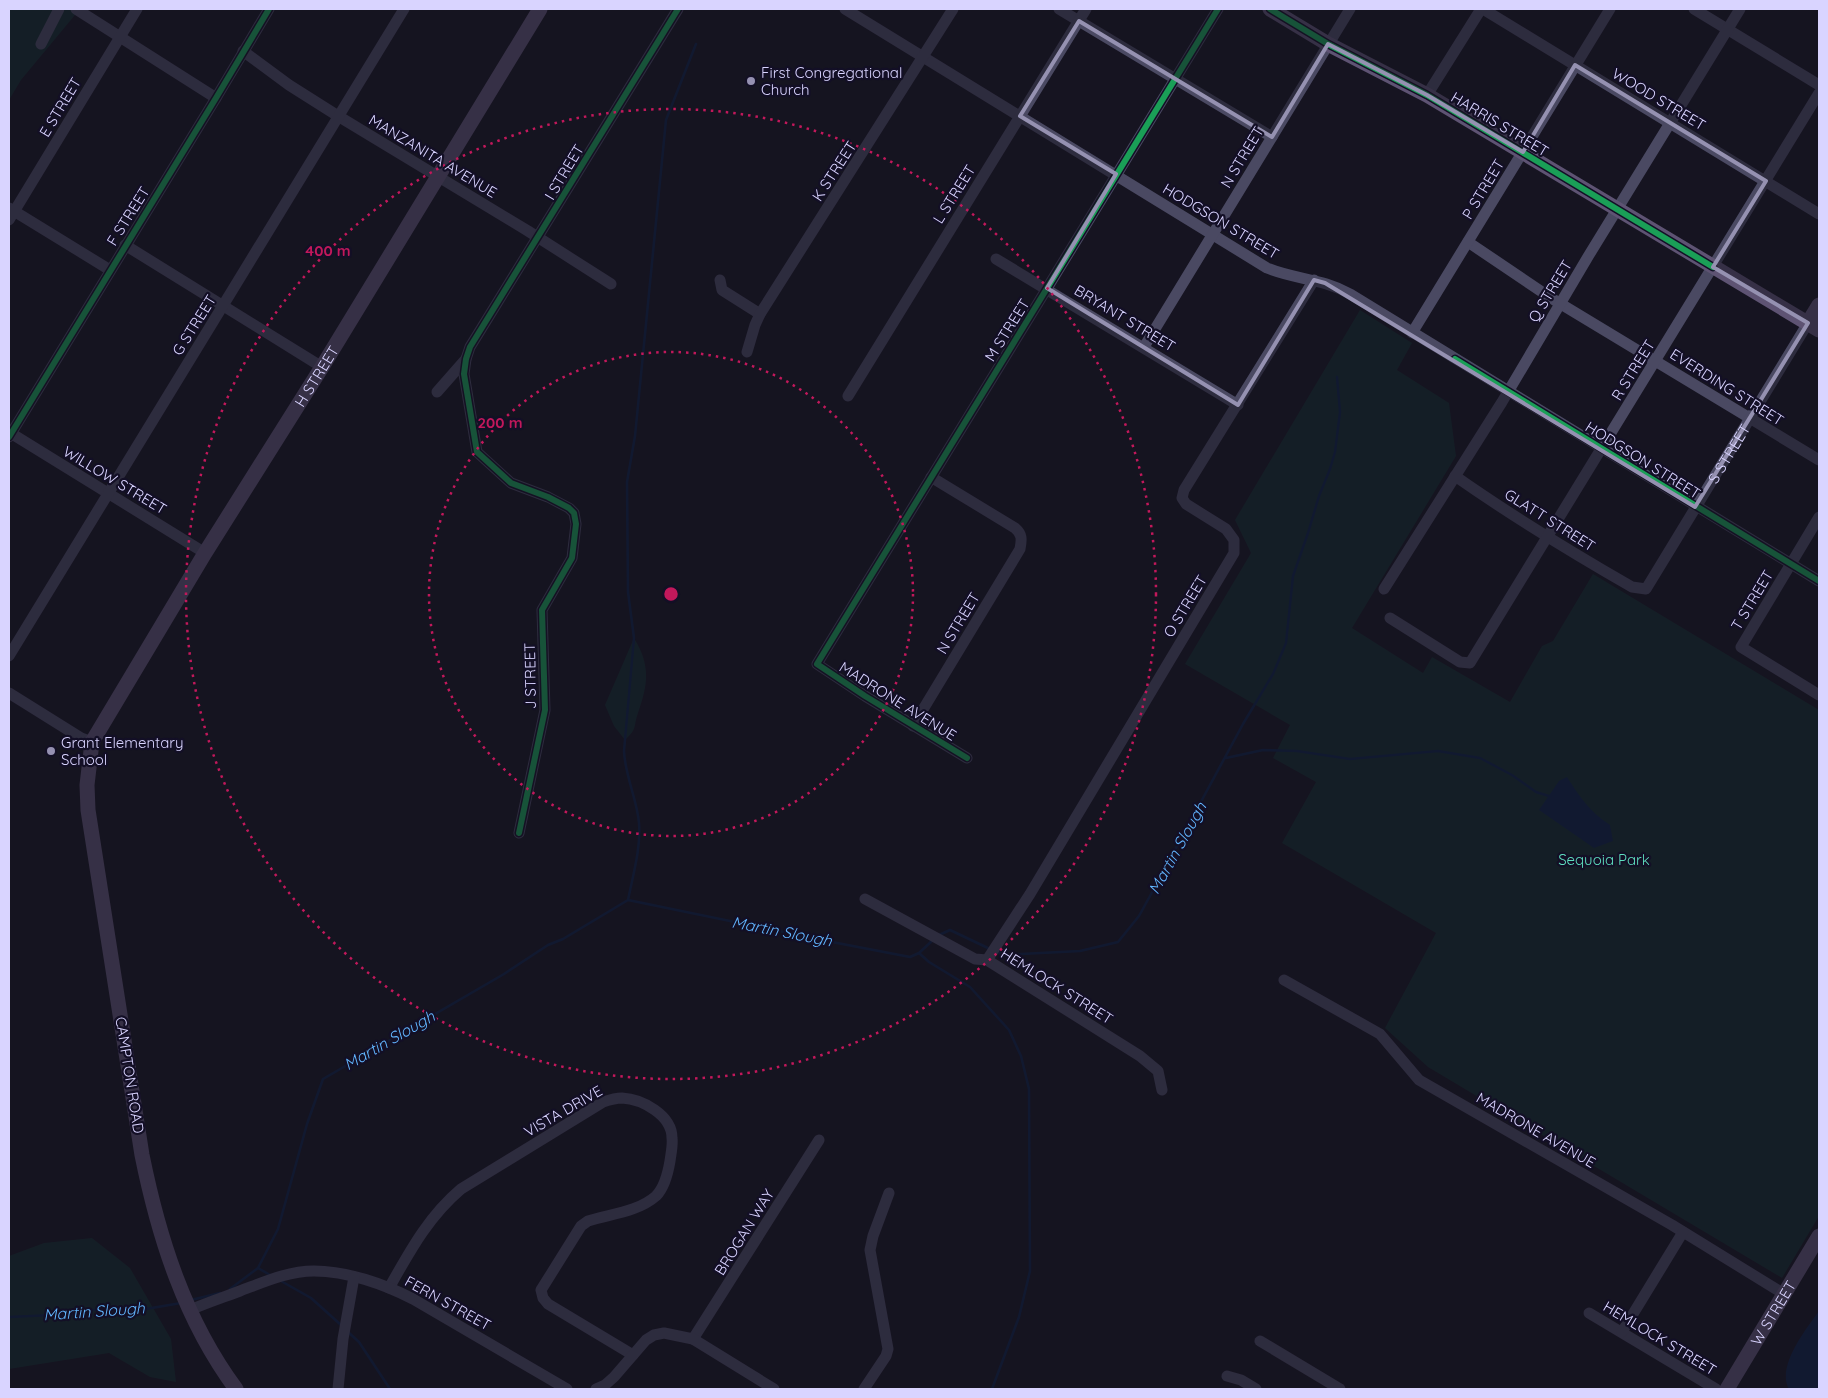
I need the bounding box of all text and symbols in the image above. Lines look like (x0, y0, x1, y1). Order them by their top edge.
place label: First Congregational Church (761, 63, 902, 99)
street label: WOOD STREET (1609, 64, 1709, 134)
street label: E STREET (35, 74, 85, 140)
marker: First Congregational Church (745, 75, 757, 87)
street label: HARRIS STREET (1448, 87, 1552, 161)
street label: MANZANITA AVENUE (365, 110, 501, 202)
street label: N STREET (1216, 123, 1268, 191)
street label: K STREET (808, 137, 860, 205)
street label: I STREET (540, 141, 588, 203)
street label: P STREET (1458, 156, 1508, 222)
street label: L STREET (929, 161, 979, 227)
street label: HODGSON STREET (1160, 179, 1282, 263)
street label: F STREET (102, 183, 154, 249)
text: 400 m (305, 241, 351, 260)
street label: Q STREET (1524, 256, 1576, 326)
street label: BRYANT STREET (1071, 280, 1179, 356)
street label: G STREET (168, 291, 220, 359)
street label: M STREET (980, 295, 1034, 365)
street label: R STREET (1607, 336, 1659, 404)
street label: H STREET (290, 342, 342, 410)
street label: EVERDING STREET (1667, 344, 1787, 430)
text: 200 m (478, 413, 523, 432)
street label: HODGSON STREET (1582, 417, 1704, 503)
street label: S STREET (1703, 420, 1754, 487)
street label: WILLOW STREET (60, 442, 170, 518)
street label: GLATT STREET (1501, 484, 1599, 556)
street label: T STREET (1727, 566, 1777, 634)
street label: O STREET (1159, 571, 1211, 641)
centre of rings (662, 585, 680, 603)
street label: N STREET (932, 589, 984, 657)
street label: J STREET (520, 643, 540, 709)
street label: MADRONE AVENUE (836, 657, 960, 745)
place label: Grant Elementary School (61, 733, 184, 769)
marker: Grant Elementary School (45, 745, 57, 757)
water label: Martin Slough (1144, 798, 1211, 897)
park label: Sequoia Park (1558, 850, 1650, 869)
water label: Martin Slough (730, 911, 835, 951)
street label: HEMLOCK STREET (997, 944, 1117, 1028)
water label: Martin Slough (340, 1005, 439, 1074)
street label: CAMPTON ROAD (111, 1015, 149, 1135)
street label: VISTA DRIVE (520, 1081, 606, 1141)
street label: MADRONE AVENUE (1473, 1088, 1599, 1172)
street label: BROGAN WAY (710, 1185, 778, 1279)
street label: FERN STREET (402, 1271, 494, 1335)
street label: W STREET (1746, 1277, 1800, 1349)
water label: Martin Slough (43, 1297, 146, 1325)
street label: HEMLOCK STREET (1600, 1297, 1720, 1379)

